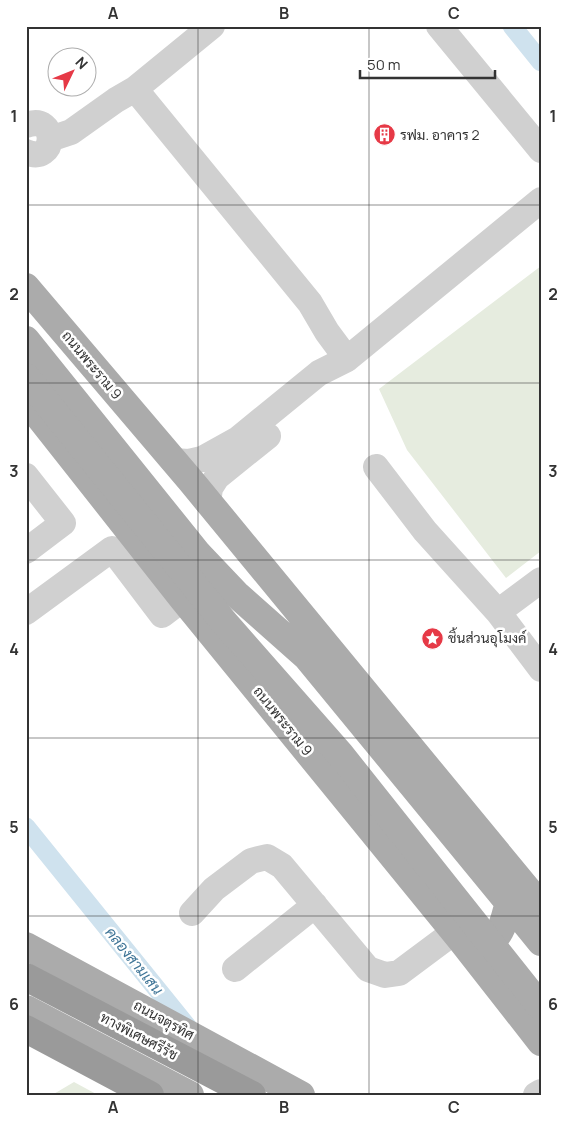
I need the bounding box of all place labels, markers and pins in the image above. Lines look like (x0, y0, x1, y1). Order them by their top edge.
building icon: รฟม. อาคาร 2 (372, 123, 396, 147)
place label: รฟม. อาคาร 2 (400, 125, 480, 144)
place icon: ชิ้นส่วนอุโมงค์ (420, 626, 444, 650)
place label: ชิ้นส่วนอุโมงค์ (448, 627, 527, 648)

